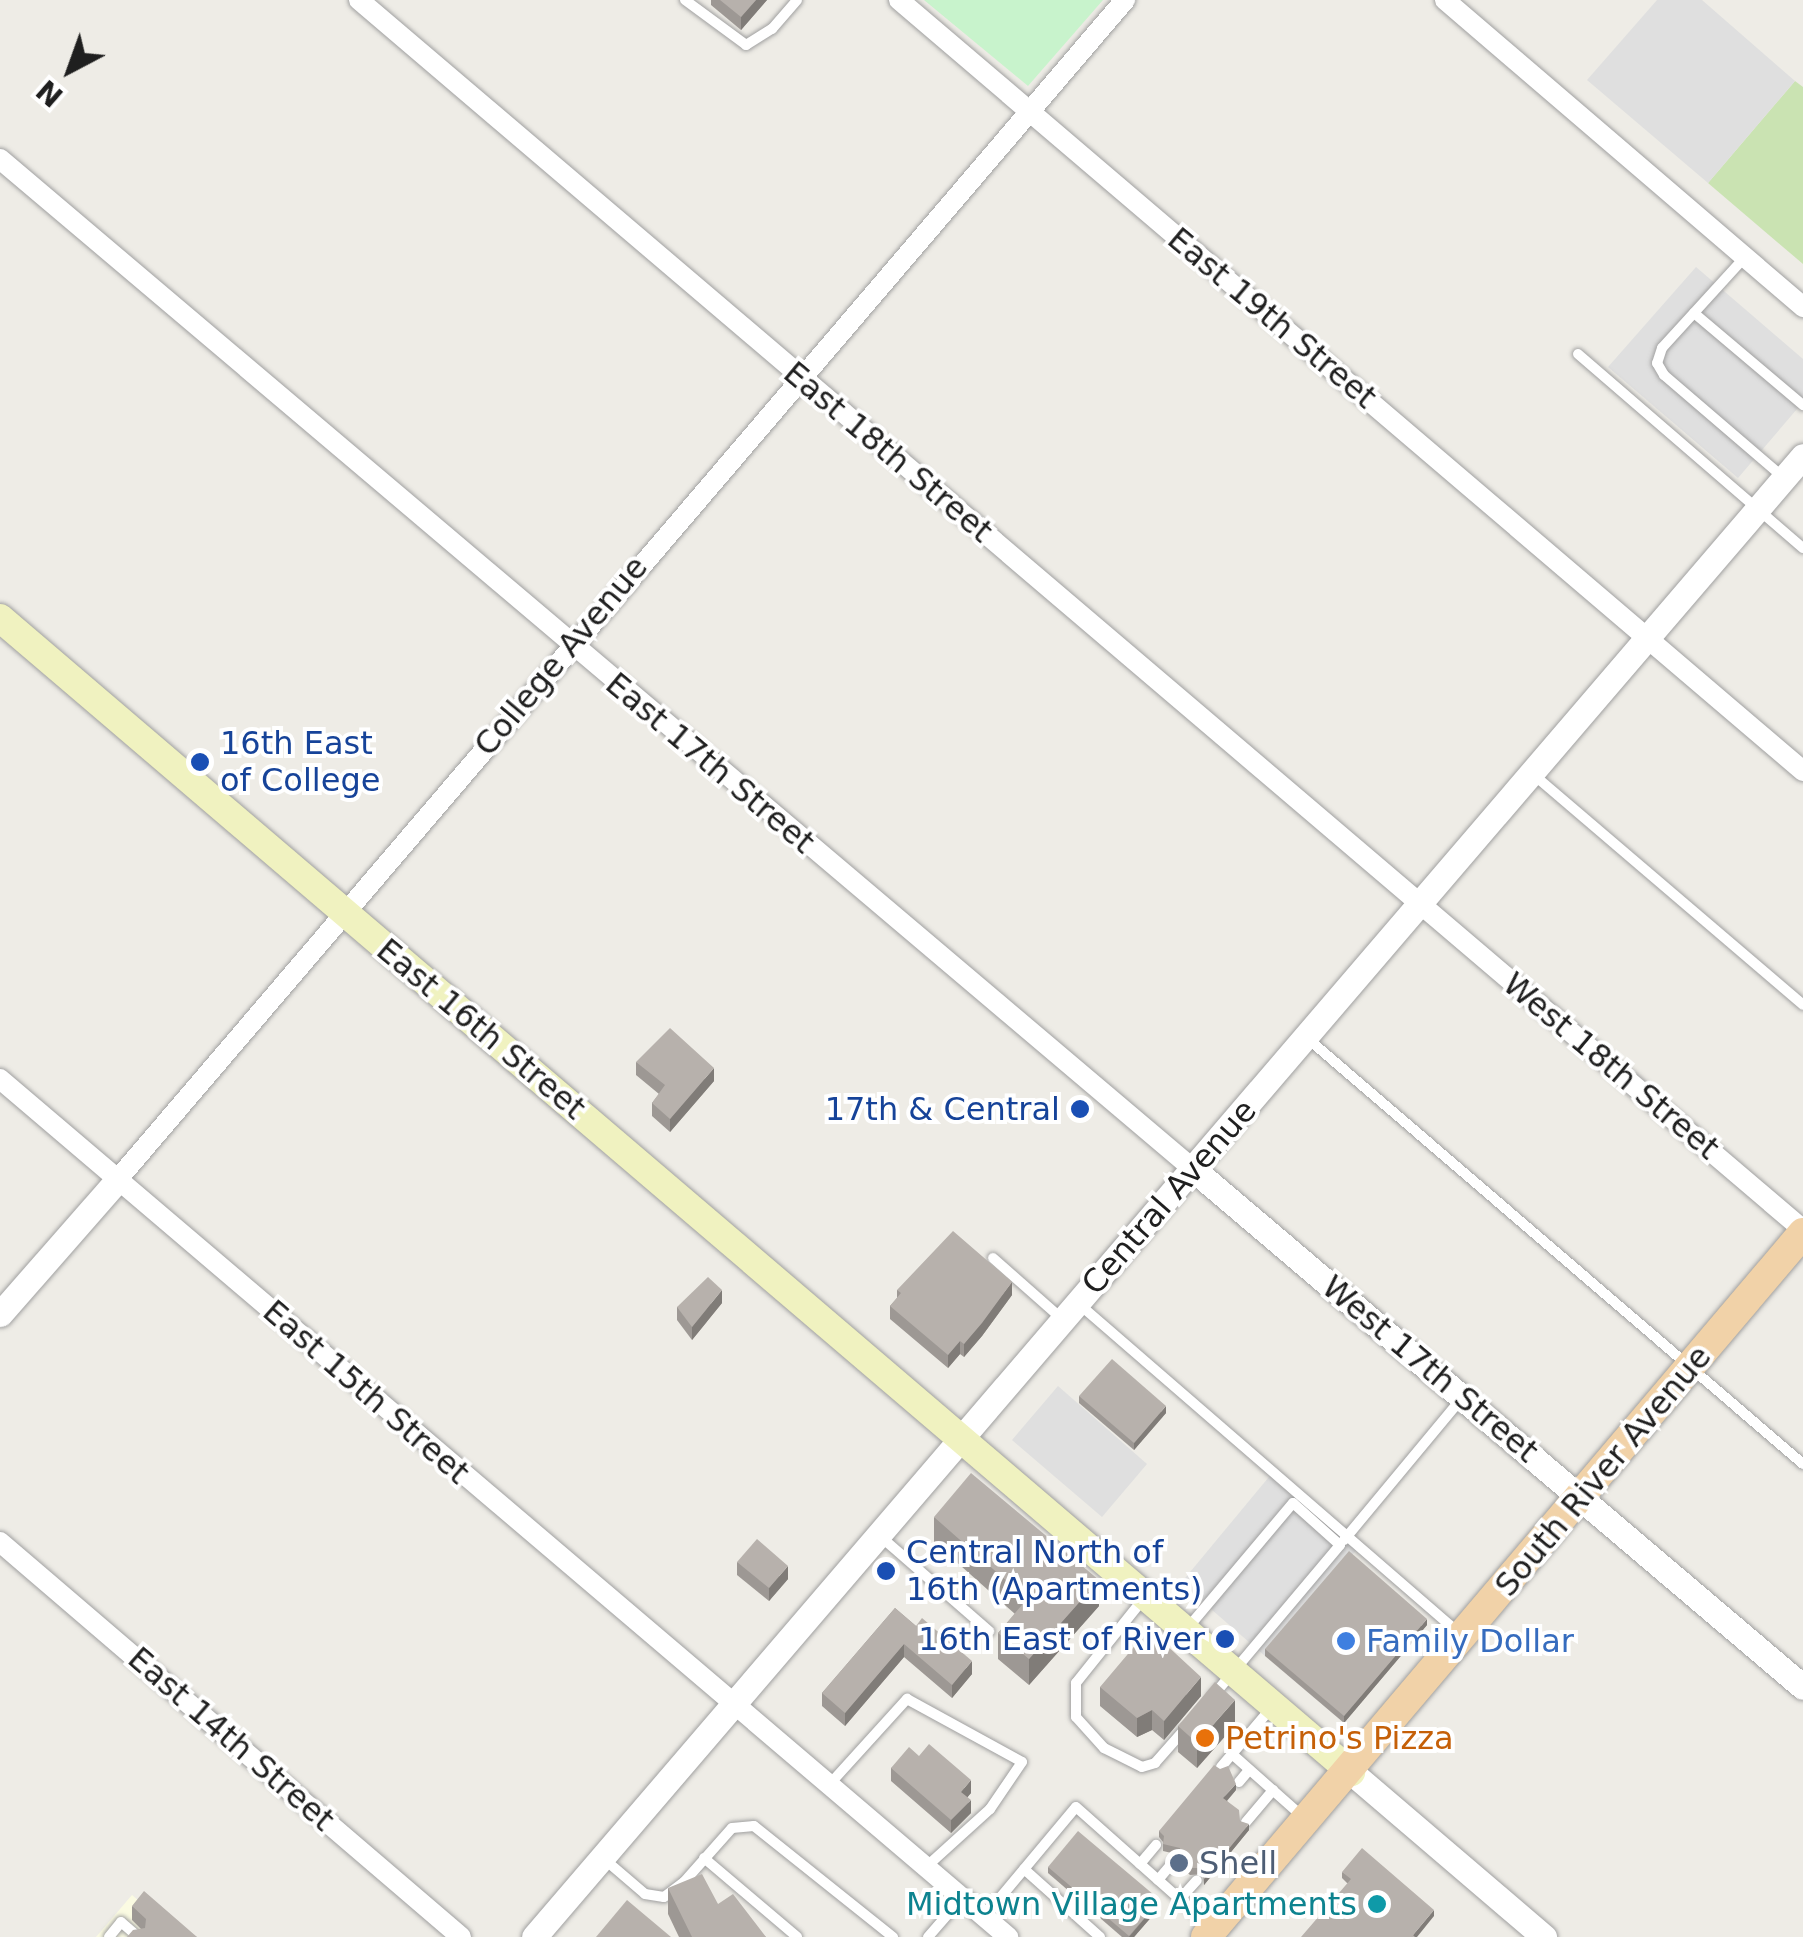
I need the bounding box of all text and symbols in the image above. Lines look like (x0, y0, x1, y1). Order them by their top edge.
north arrow (20, 20, 120, 120)
text: N (30, 73, 70, 113)
street label: East 19th Street (1160, 220, 1384, 416)
street label: East 18th Street (776, 354, 1000, 550)
street label: College Avenue (466, 548, 656, 764)
street label: East 17th Street (598, 665, 822, 861)
place label: 16th East of College (220, 725, 380, 800)
marker: 16th East of College (189, 751, 211, 773)
street label: East 16th Street (369, 931, 593, 1127)
street label: West 18th Street (1495, 965, 1727, 1167)
place label: 17th & Central (825, 1090, 1060, 1128)
street label: Central Avenue (1074, 1092, 1264, 1302)
marker: 17th & Central (1069, 1098, 1091, 1120)
street label: West 17th Street (1314, 1268, 1546, 1470)
street label: East 15th Street (255, 1292, 477, 1492)
street label: South River Avenue (1487, 1338, 1719, 1604)
place label: Central North of 16th (Apartments) (906, 1534, 1203, 1609)
marker: Central North of 16th (Apartments) (875, 1560, 897, 1582)
place label: 16th East of River (918, 1620, 1205, 1658)
place label: Family Dollar (1366, 1622, 1574, 1660)
marker: 16th East of River (1214, 1628, 1236, 1650)
marker: Family Dollar (1335, 1630, 1357, 1652)
street label: East 14th Street (120, 1639, 342, 1839)
place label: Petrino's Pizza (1225, 1719, 1454, 1757)
marker: Petrino's Pizza (1194, 1727, 1216, 1749)
place label: Shell (1199, 1844, 1277, 1882)
marker: Shell (1168, 1852, 1190, 1874)
place label: Midtown Village Apartments (906, 1885, 1357, 1923)
marker: Midtown Village Apartments (1366, 1893, 1388, 1915)

